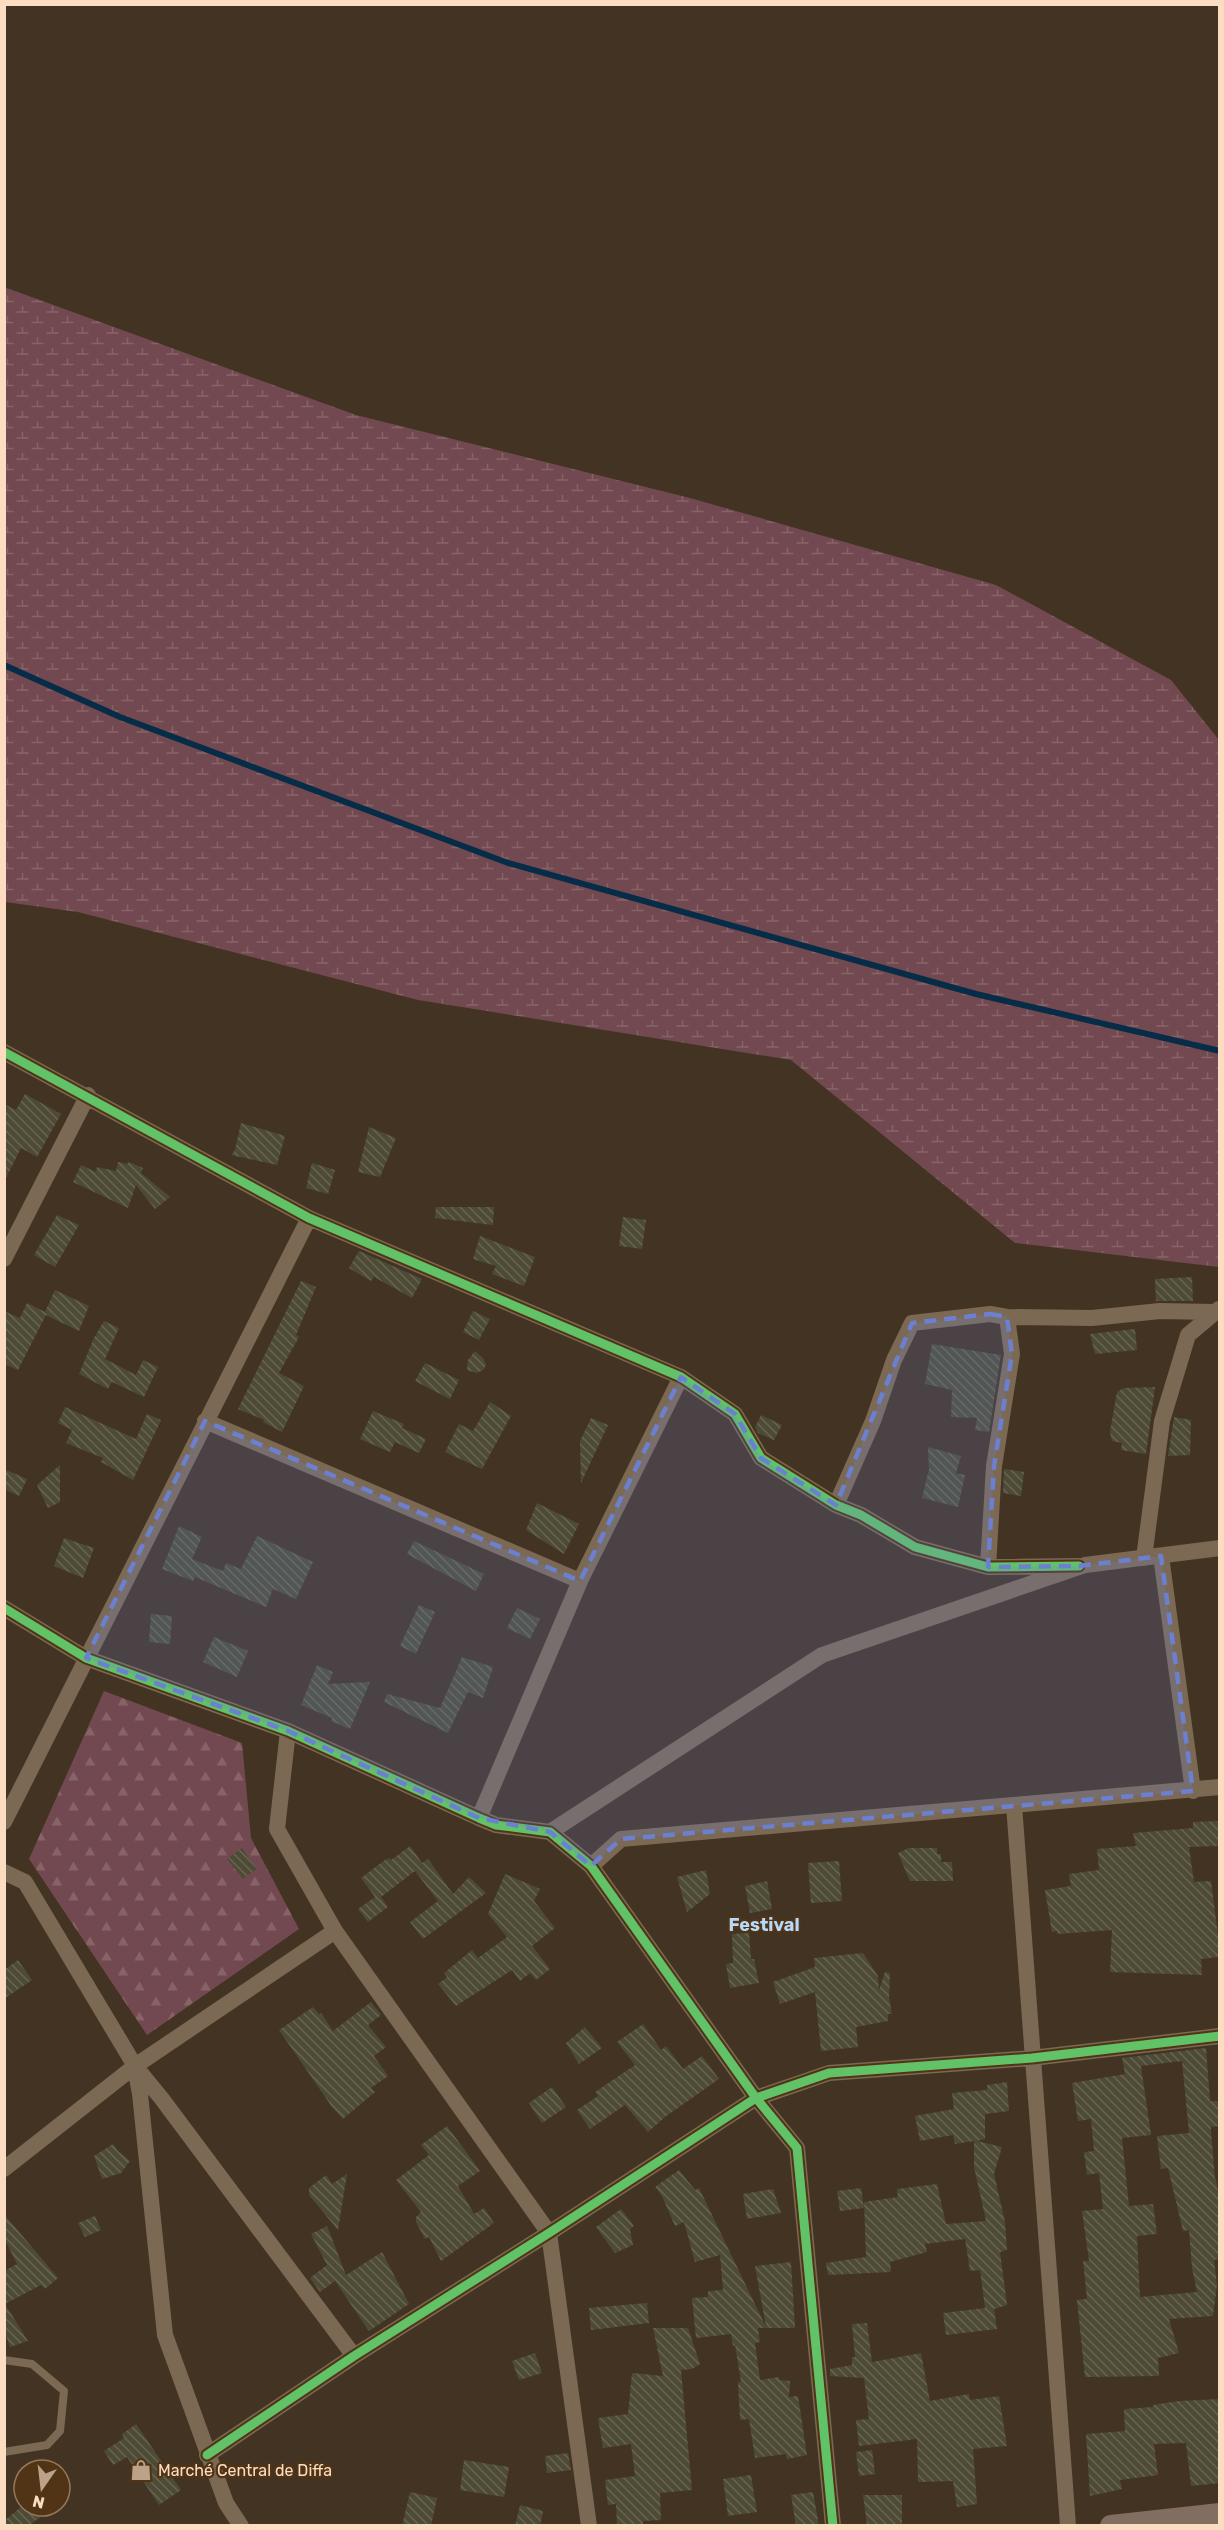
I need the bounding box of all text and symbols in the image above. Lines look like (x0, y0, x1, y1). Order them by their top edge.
district label: Festival (728, 1914, 800, 1936)
north arrow (12, 2458, 72, 2518)
shop icon: Marché Central de Diffa (129, 2458, 153, 2482)
place label: Marché Central de Diffa (158, 2461, 332, 2480)
text: N (31, 2491, 46, 2513)

